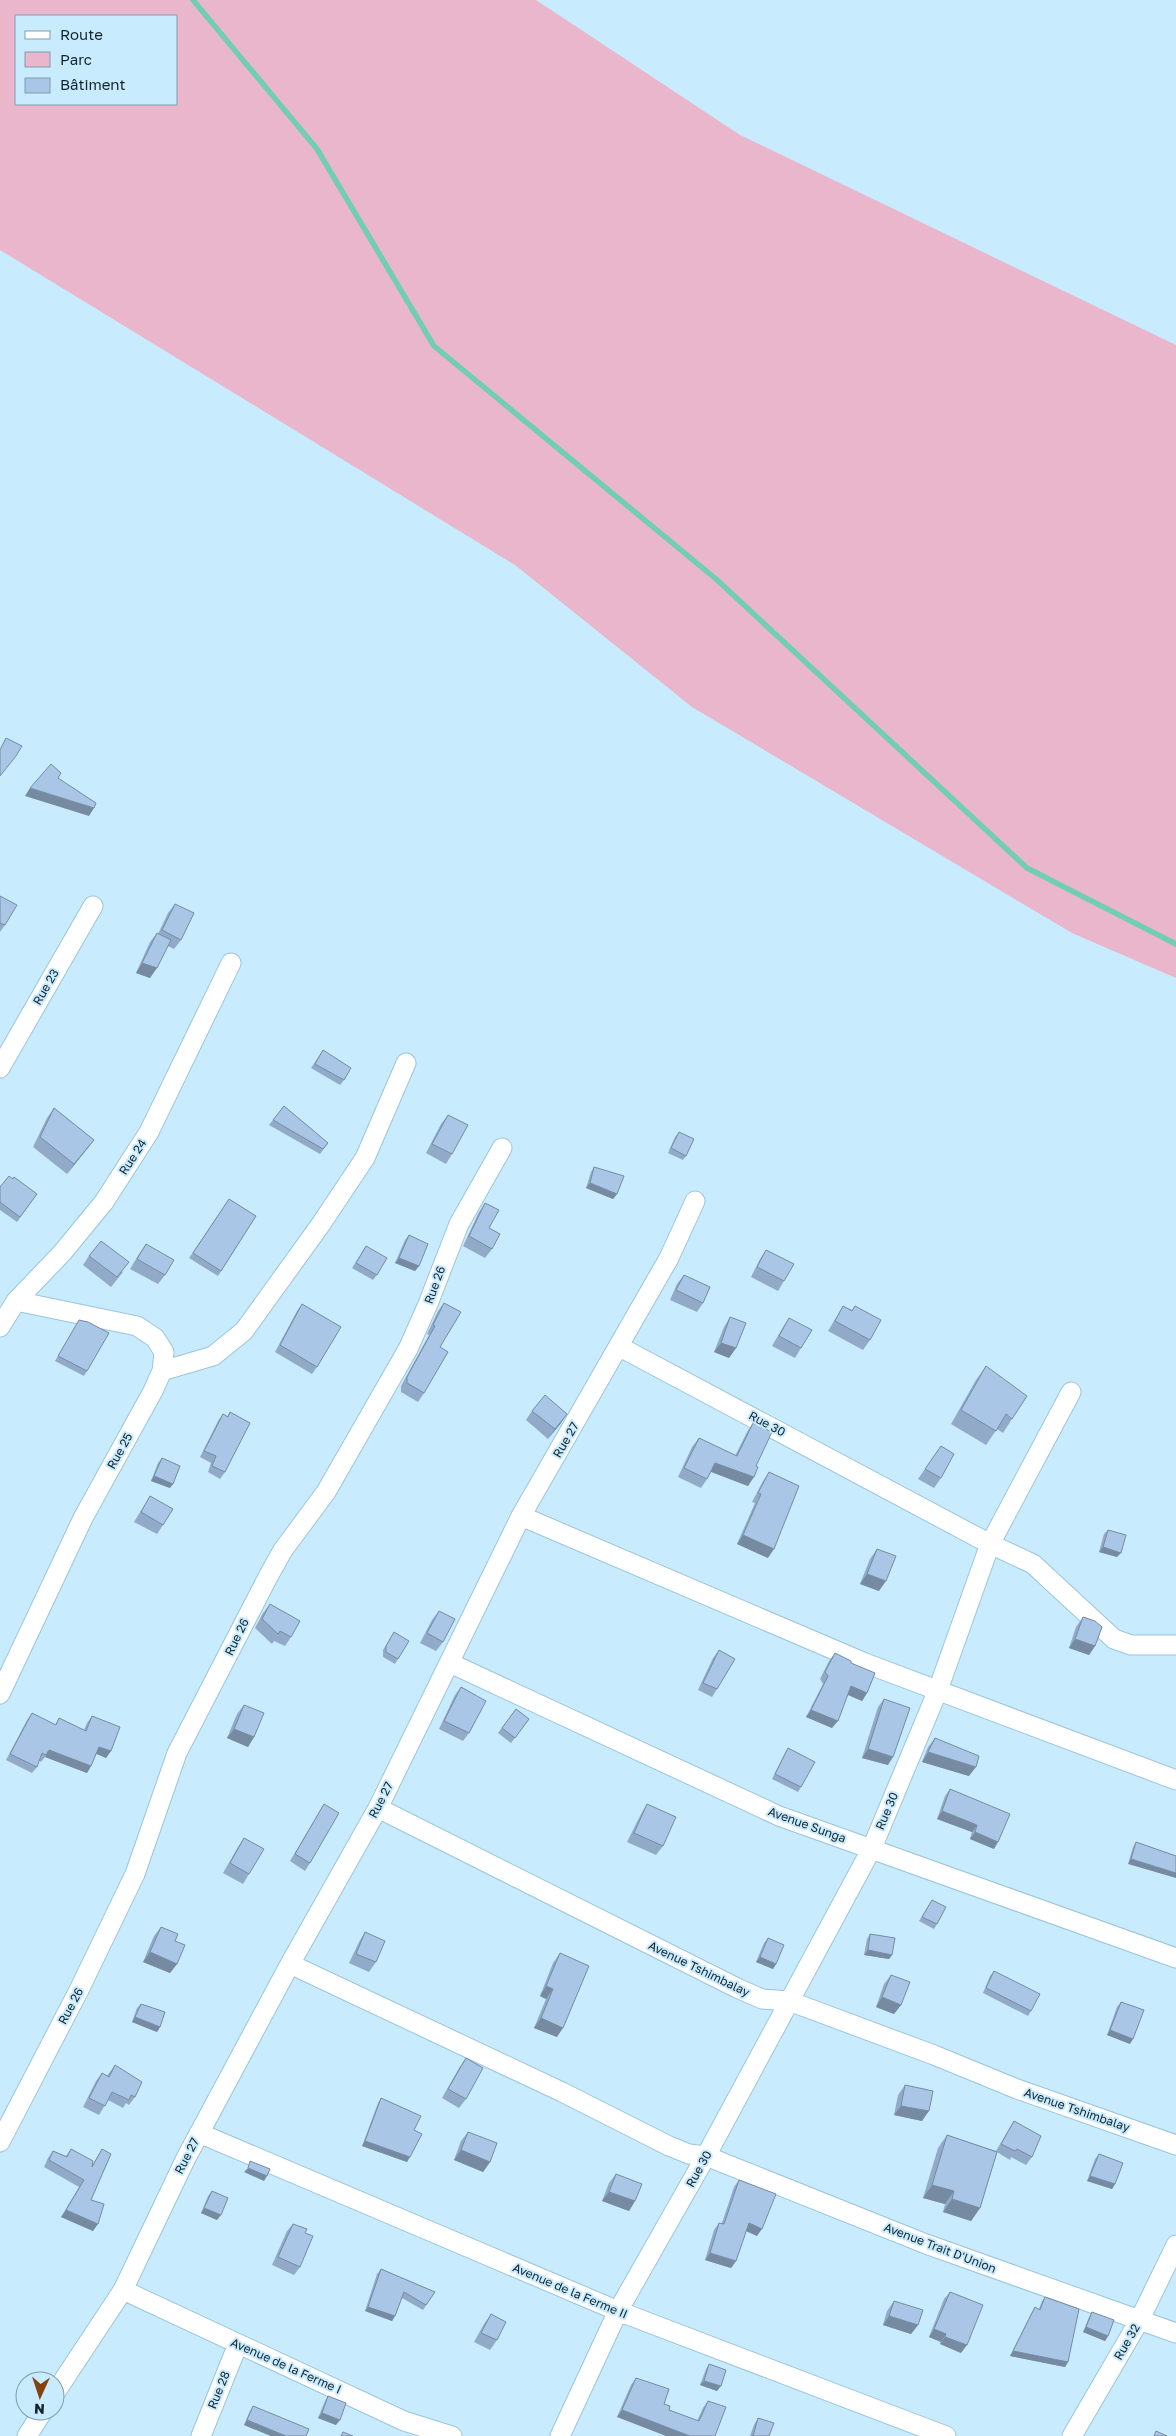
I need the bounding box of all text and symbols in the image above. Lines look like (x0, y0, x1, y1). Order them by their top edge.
legend (15, 15, 178, 105)
text: Route (60, 25, 103, 43)
text: Parc (60, 50, 92, 68)
text: Bâtiment (60, 75, 125, 93)
street label: Rue 23 (29, 966, 62, 1007)
street label: Rue 24 (116, 1136, 150, 1177)
street label: Rue 26 (421, 1264, 448, 1306)
street label: Rue 30 (746, 1408, 788, 1439)
street label: Rue 27 (549, 1419, 582, 1460)
street label: Rue 25 (104, 1430, 136, 1471)
street label: Rue 26 (221, 1616, 252, 1658)
street label: Rue 27 (365, 1779, 396, 1820)
street label: Rue 30 (872, 1790, 901, 1832)
street label: Avenue Sunga (766, 1803, 848, 1846)
street label: Avenue Tshimbalay (646, 1937, 753, 2000)
street label: Rue 26 (55, 1985, 86, 2027)
street label: Avenue Tshimbalay (1022, 2084, 1132, 2135)
street label: Rue 27 (171, 2135, 202, 2176)
street label: Rue 30 (682, 2148, 715, 2190)
street label: Avenue Trait D'Union (882, 2219, 998, 2276)
street label: Avenue de la Ferme II (511, 2260, 630, 2321)
street label: Rue 32 (1110, 2321, 1143, 2362)
street label: Avenue de la Ferme I (229, 2334, 344, 2397)
street label: Rue 28 (204, 2369, 233, 2411)
north arrow (15, 2371, 65, 2421)
text: N (34, 2401, 45, 2418)

